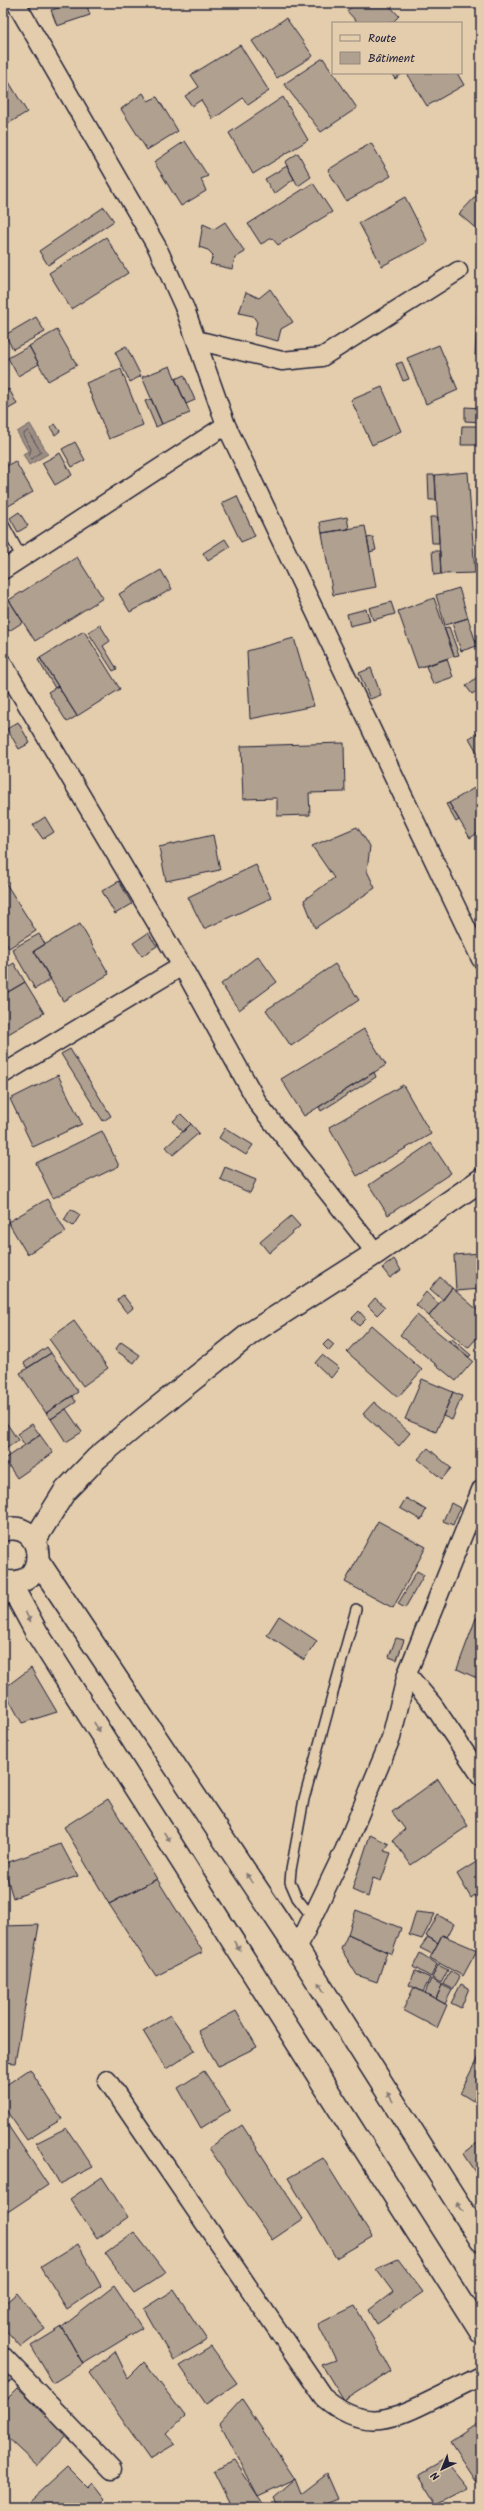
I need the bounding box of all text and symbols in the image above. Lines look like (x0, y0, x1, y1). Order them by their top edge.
legend (332, 22, 462, 74)
text: Route (368, 29, 397, 48)
text: Bâtiment (368, 49, 415, 68)
one-way arrow (25, 1611, 32, 1623)
one-way arrow (93, 1722, 101, 1732)
one-way arrow (163, 1832, 171, 1842)
one-way arrow (246, 1873, 253, 1884)
one-way arrow (233, 1941, 241, 1951)
one-way arrow (317, 1982, 325, 1992)
one-way arrow (387, 2091, 394, 2103)
one-way arrow (456, 2202, 464, 2212)
north arrow (422, 2449, 462, 2489)
text: N (427, 2467, 445, 2484)

